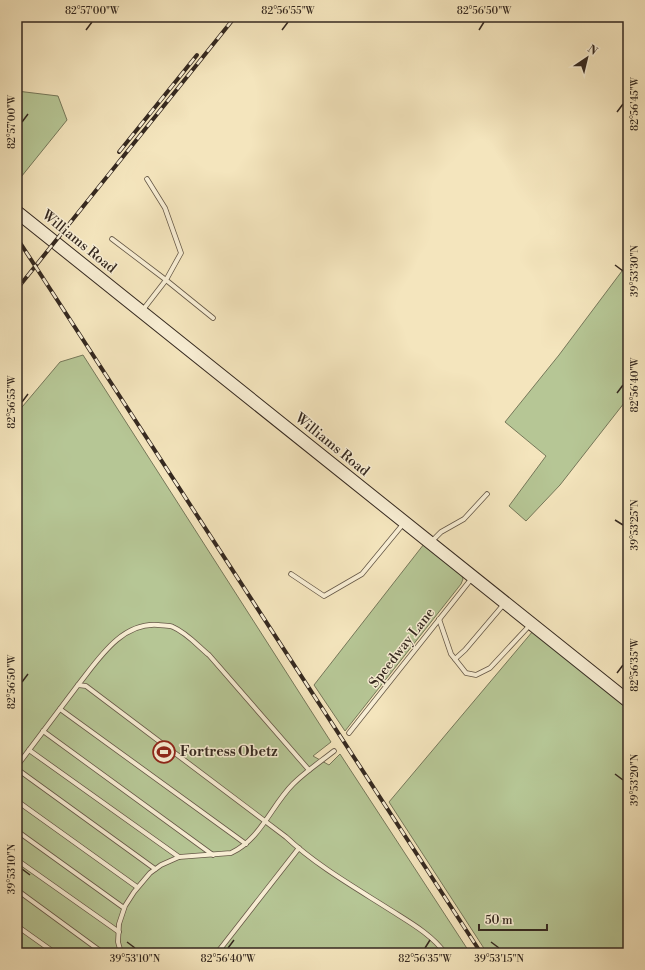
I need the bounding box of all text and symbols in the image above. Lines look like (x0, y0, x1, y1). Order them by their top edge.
text: 82°57'00"W (65, 5, 120, 17)
text: 82°56'55"W (261, 5, 316, 17)
text: 82°56'50"W (457, 5, 512, 17)
north arrow (567, 38, 607, 78)
text: N (585, 42, 600, 59)
text: 82°56'45"W (629, 76, 641, 131)
text: 82°57'00"W (6, 94, 18, 149)
street label: Williams Road (37, 206, 120, 278)
text: 39°53'30"N (629, 244, 641, 297)
text: 82°56'40"W (629, 357, 641, 412)
text: 82°56'55"W (6, 374, 18, 429)
street label: Williams Road (290, 409, 373, 481)
text: 39°53'25"N (629, 499, 641, 551)
street label: Speedway Lane (365, 604, 439, 692)
text: 82°56'35"W (629, 637, 641, 692)
text: 82°56'50"W (6, 654, 18, 709)
sports icon: Fortress Obetz (151, 739, 177, 765)
place label: Fortress Obetz (180, 743, 278, 761)
text: 39°53'20"N (629, 753, 641, 806)
text: 39°53'10"N (6, 843, 18, 894)
scale bar (479, 906, 547, 932)
text: 50 m (485, 913, 513, 928)
text: 39°53'10"N (110, 953, 161, 965)
text: 82°56'40"W (201, 953, 256, 965)
text: 82°56'35"W (398, 953, 453, 965)
text: 39°53'15"N (474, 953, 524, 965)

